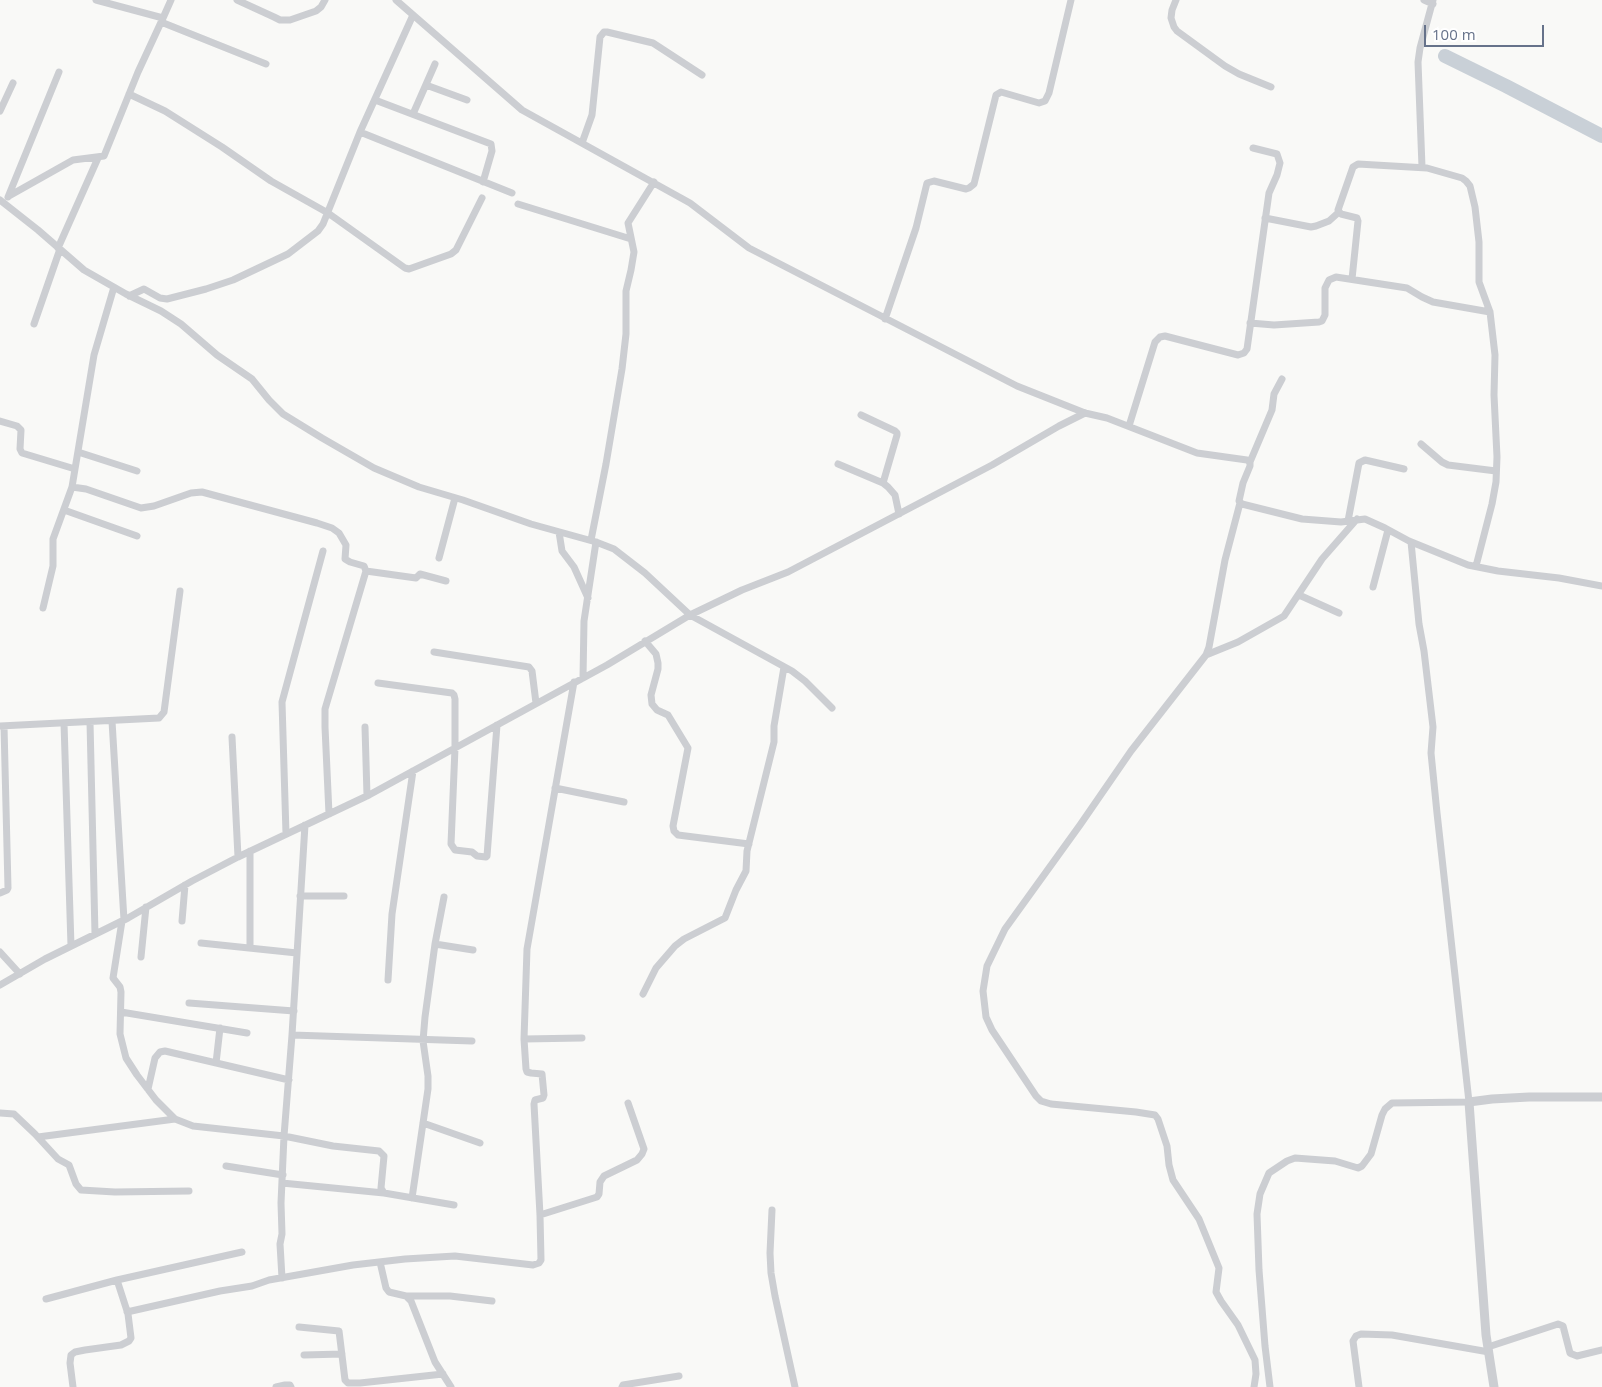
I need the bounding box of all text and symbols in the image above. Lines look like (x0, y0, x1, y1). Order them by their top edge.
scale bar (1427, 15, 1547, 47)
text: 100 m (1432, 24, 1476, 44)

